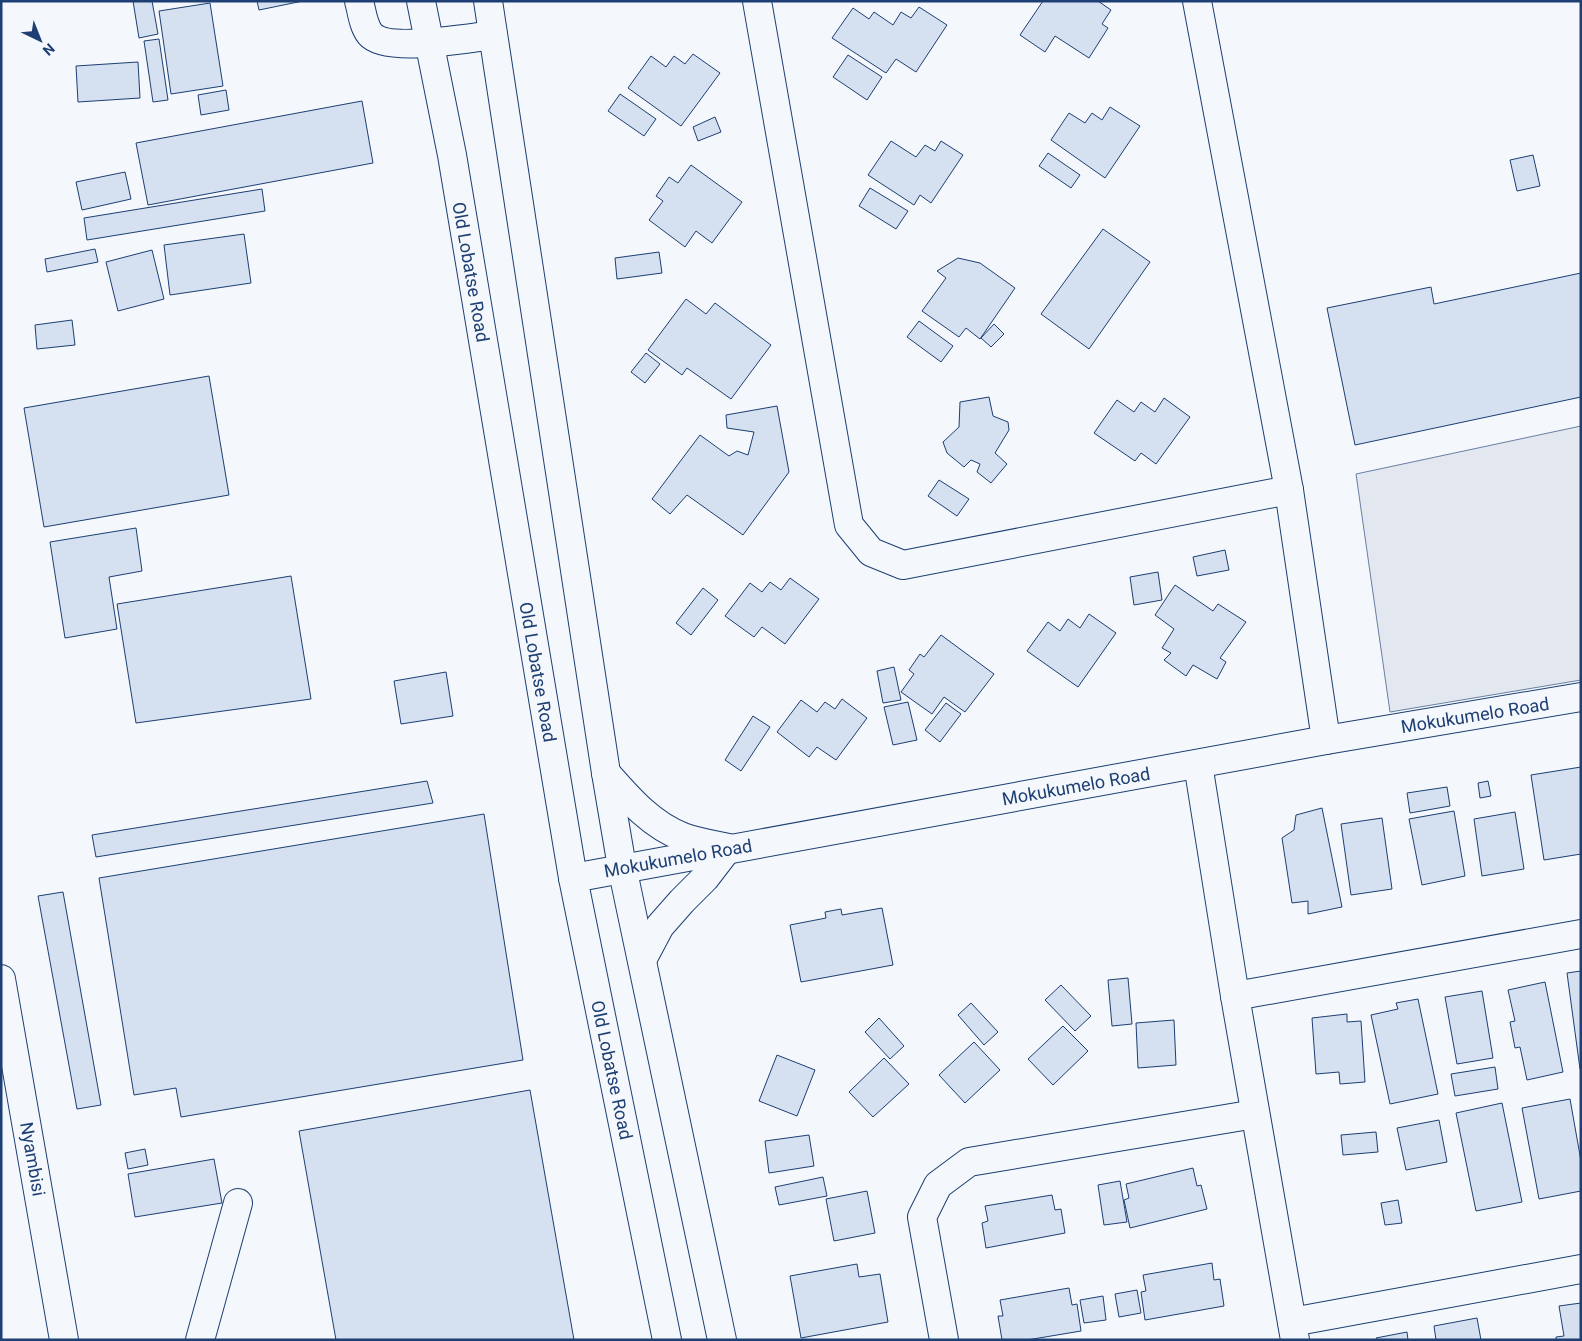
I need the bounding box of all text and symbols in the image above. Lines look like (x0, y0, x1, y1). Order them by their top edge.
north arrow (15, 15, 65, 65)
text: N (40, 40, 58, 59)
street label: Old Lobatse Road (448, 200, 494, 344)
street label: Old Lobatse Road (515, 600, 561, 744)
street label: Mokukumelo Road (1399, 693, 1551, 737)
street label: Mokukumelo Road (1000, 763, 1152, 809)
street label: Mokukumelo Road (602, 835, 754, 881)
street label: Old Lobatse Road (587, 998, 637, 1142)
street label: Nyambisi (16, 1120, 50, 1198)

